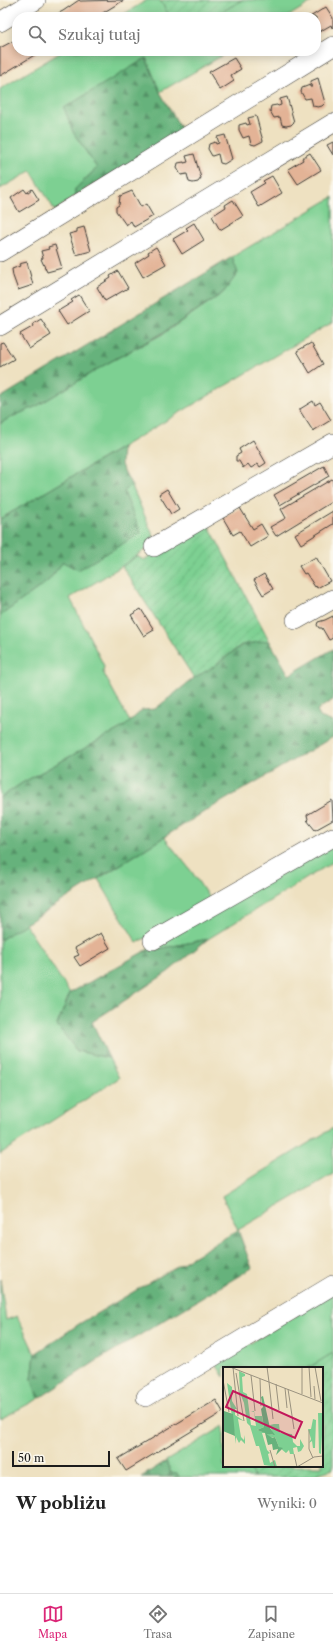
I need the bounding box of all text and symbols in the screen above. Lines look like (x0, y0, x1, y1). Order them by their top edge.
search box (12, 12, 321, 56)
icon: search (26, 23, 48, 45)
text: Szukaj tutaj (58, 25, 140, 44)
inset map (223, 1367, 323, 1467)
scale bar (12, 1449, 110, 1468)
text: 50 m (18, 1451, 44, 1465)
text: W pobliżu (16, 1493, 106, 1513)
text: Wyniki: 0 (257, 1495, 317, 1511)
tab: Mapa (38, 1603, 67, 1641)
tab: Trasa (143, 1603, 172, 1641)
tab: Zapisane (248, 1603, 295, 1641)

